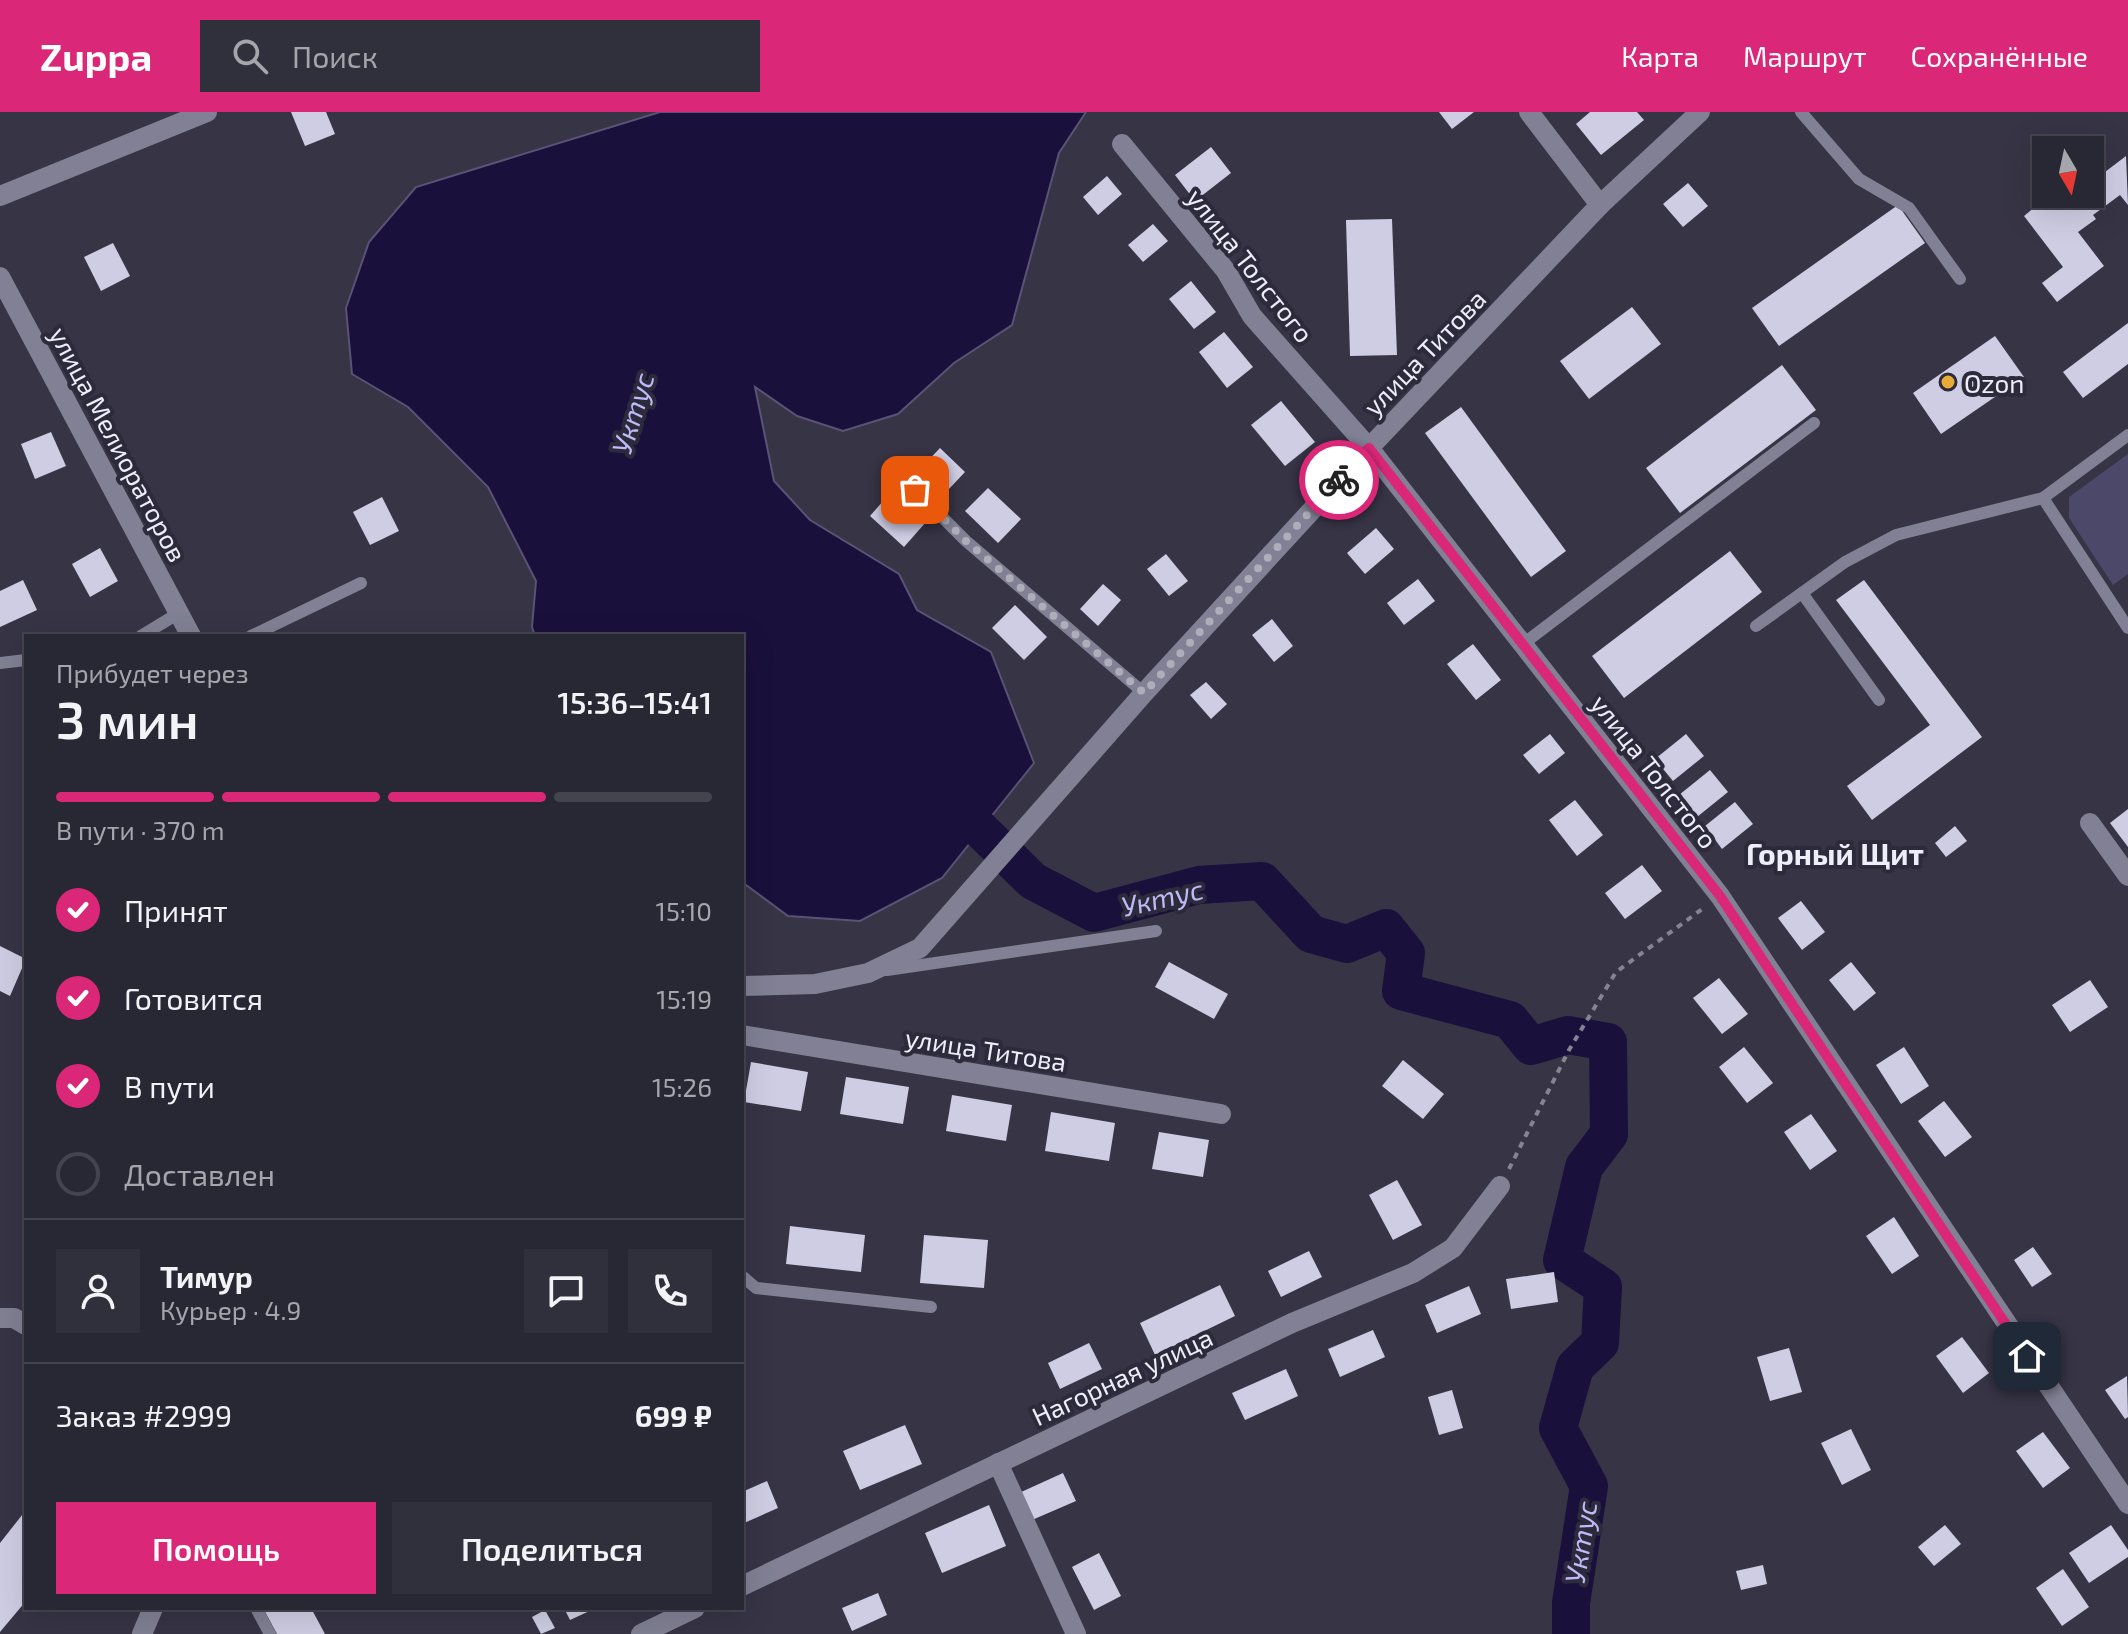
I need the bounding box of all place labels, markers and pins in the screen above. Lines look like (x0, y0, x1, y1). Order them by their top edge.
place label: Ozon (1964, 367, 2024, 398)
marker: Ozon (1939, 373, 1957, 391)
pin (881, 456, 949, 524)
pin (1993, 1322, 2061, 1390)

